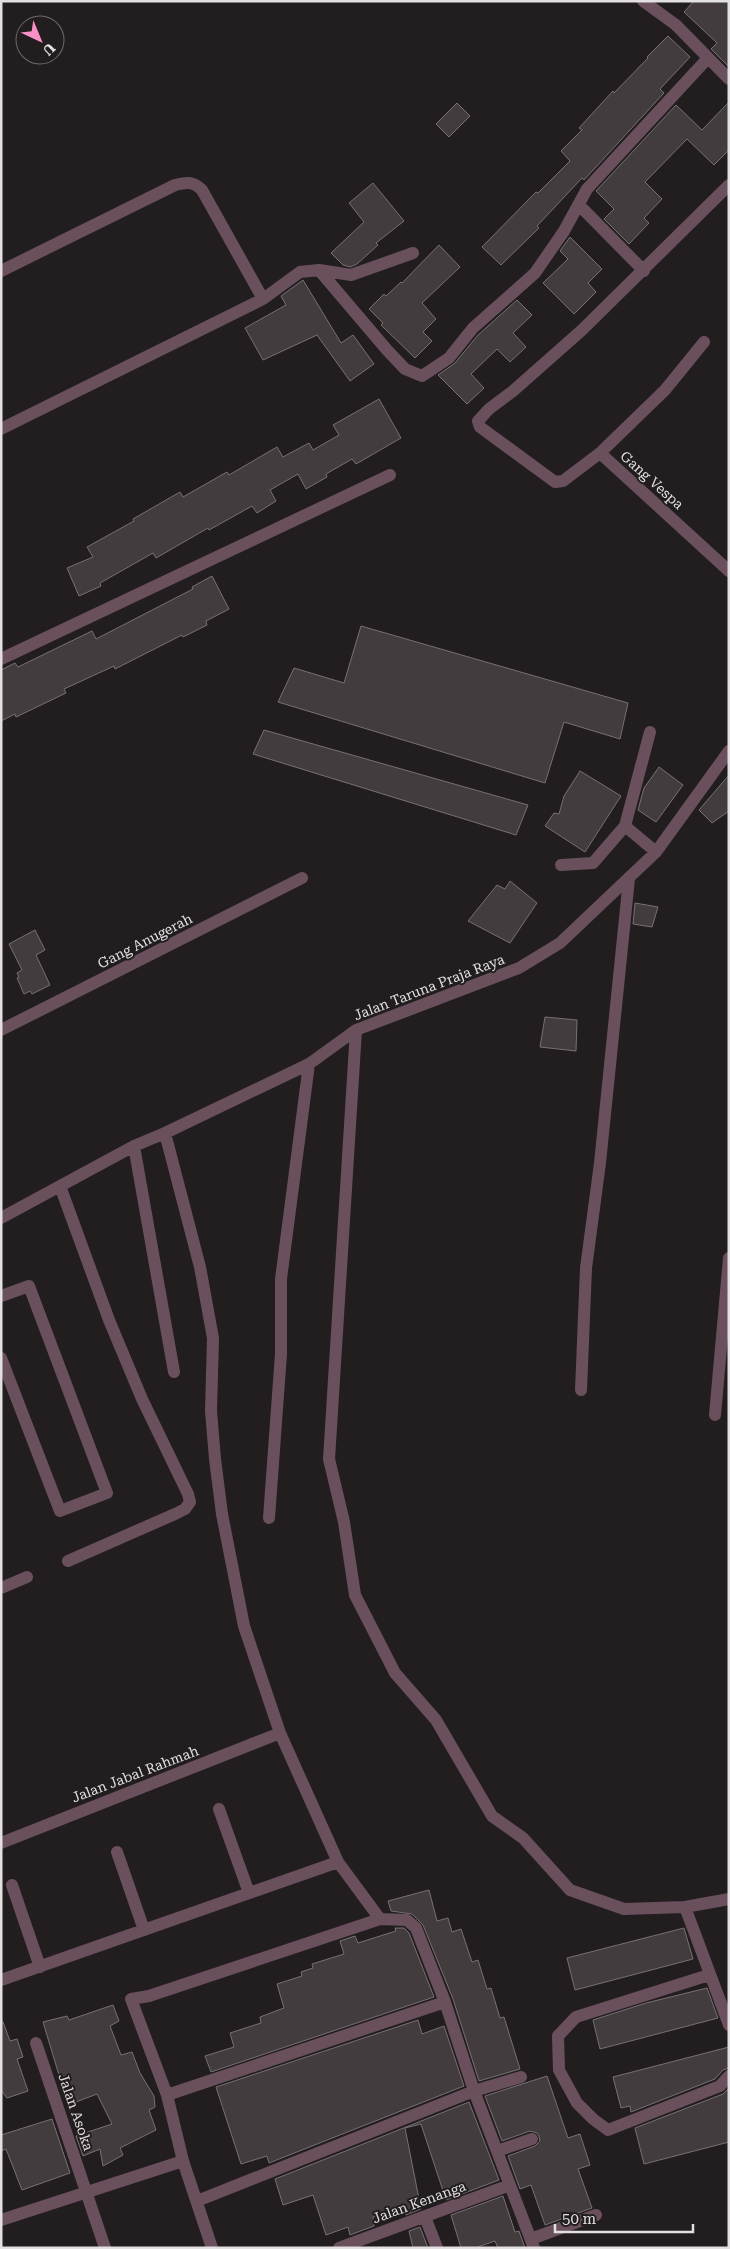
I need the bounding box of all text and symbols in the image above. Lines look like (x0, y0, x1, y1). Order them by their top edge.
north arrow (15, 15, 65, 65)
text: U (39, 40, 58, 59)
street label: Gang Vespa (617, 448, 687, 513)
street label: Gang Anugerah (95, 910, 195, 972)
street label: Jalan Taruna Praja Raya (351, 951, 507, 1023)
street label: Jalan Jabal Rahmah (69, 1742, 201, 1806)
street label: Jalan Asoka (55, 2071, 97, 2153)
street label: Jalan Kenanga (370, 2178, 468, 2226)
scale bar (555, 2202, 692, 2234)
text: 50 m (562, 2210, 597, 2228)

